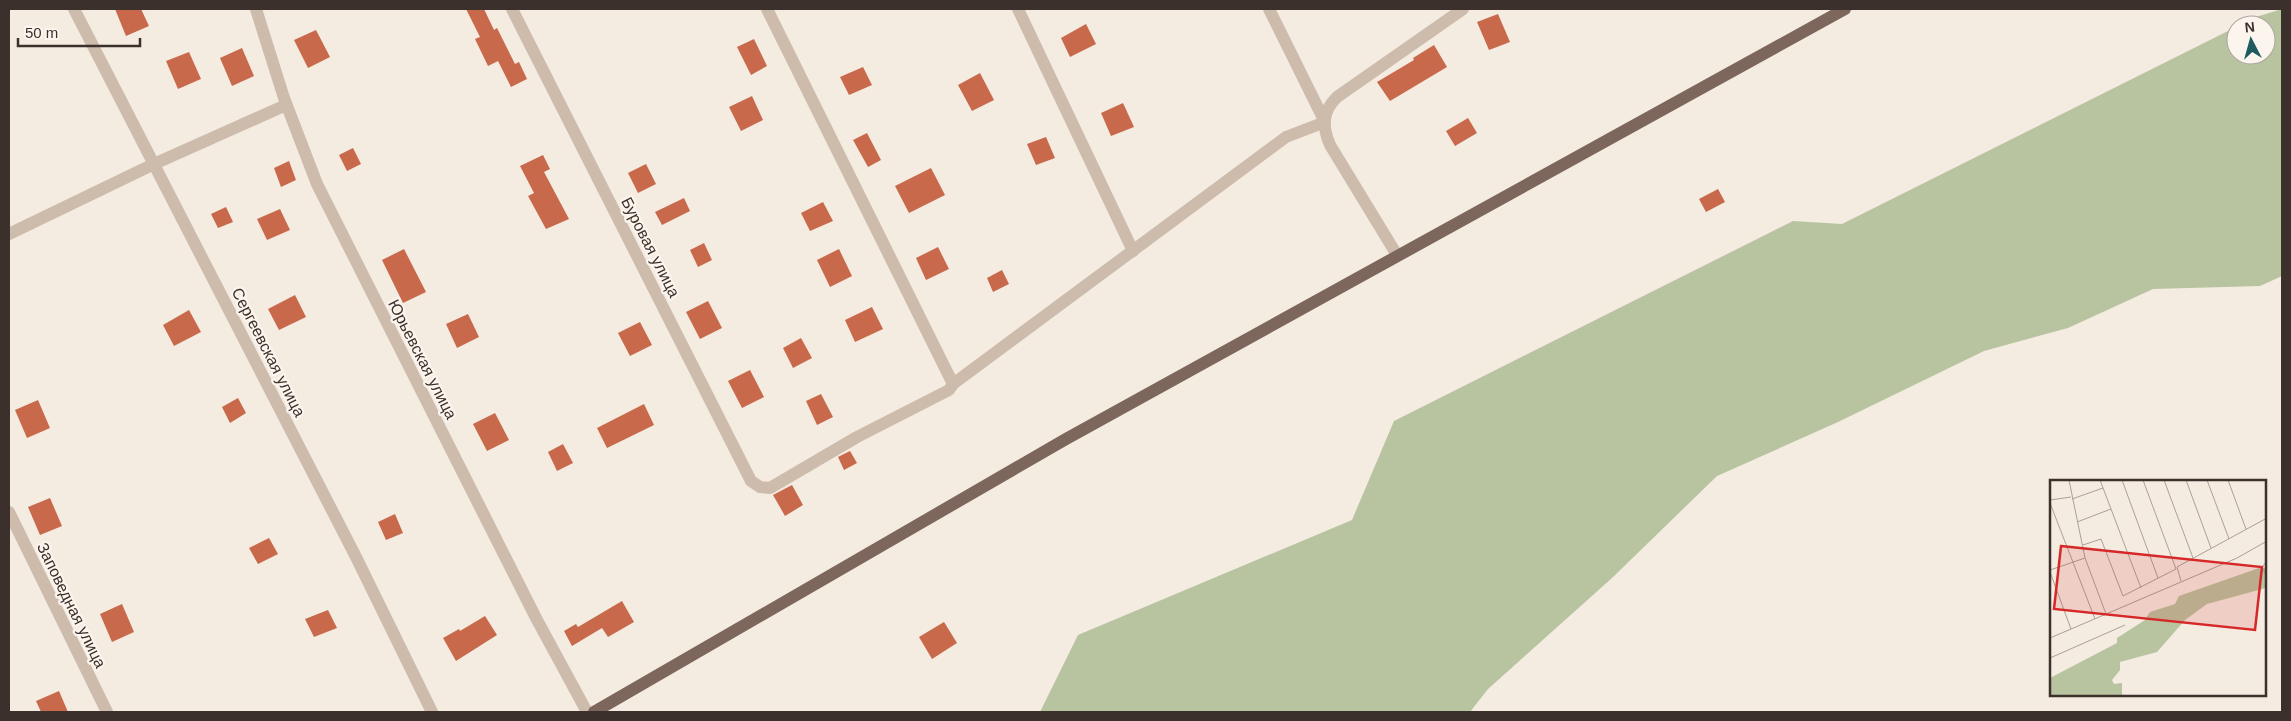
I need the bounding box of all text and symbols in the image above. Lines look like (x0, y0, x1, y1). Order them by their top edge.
scale bar (18, 15, 140, 47)
north arrow (2226, 15, 2276, 65)
text: N (2244, 19, 2256, 36)
text: 50 m (25, 24, 58, 41)
street label: Буровая улица (618, 194, 683, 300)
street label: Сергеевская улица (229, 285, 308, 420)
street label: Юрьевская улица (385, 297, 460, 422)
inset map (2050, 480, 2266, 696)
street label: Заповедная улица (34, 540, 109, 671)

